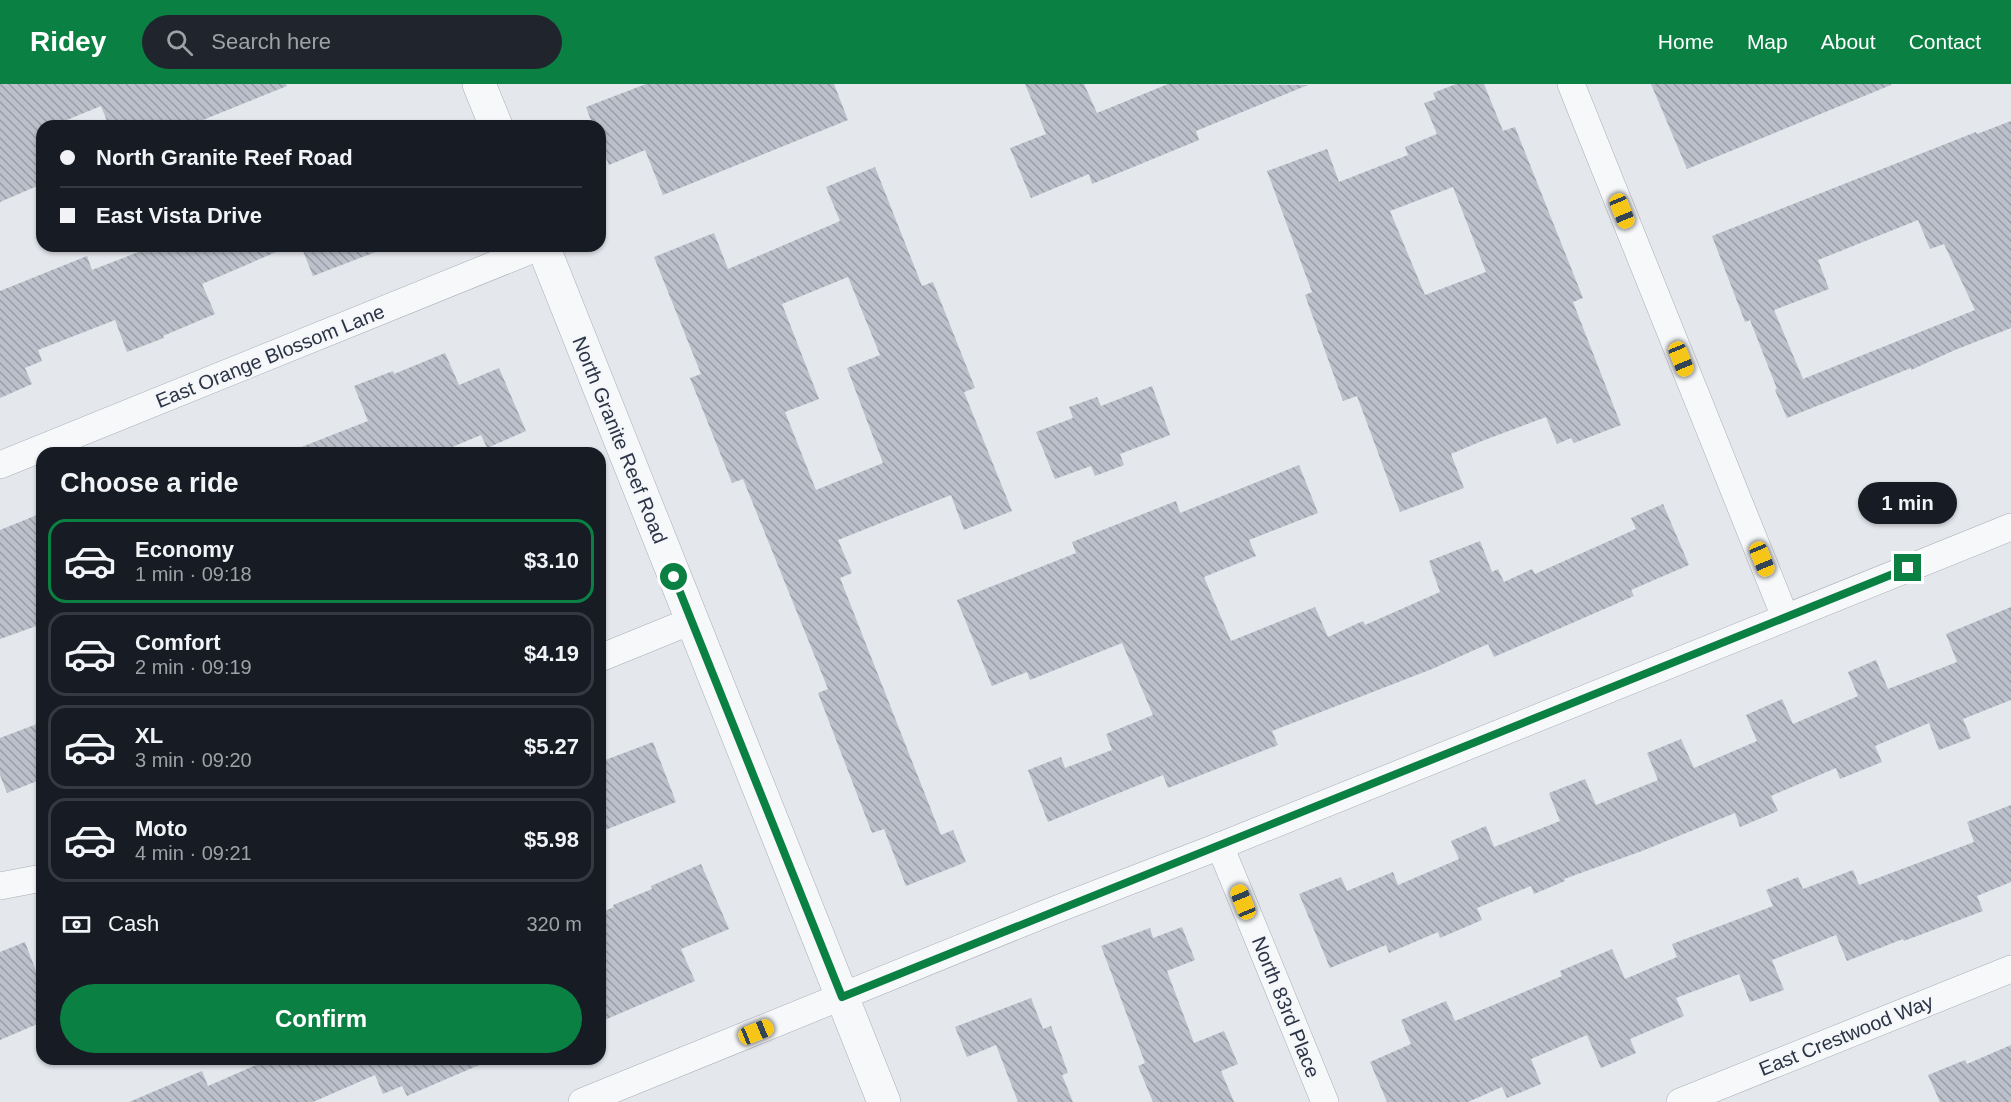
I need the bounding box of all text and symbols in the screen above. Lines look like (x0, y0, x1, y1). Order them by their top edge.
search box (142, 15, 562, 69)
text: Ridey (30, 26, 106, 57)
icon: search (163, 26, 196, 59)
text: Search here (211, 29, 331, 54)
text: Home (1658, 30, 1714, 53)
text: Map (1747, 30, 1788, 53)
text: About (1821, 30, 1876, 53)
text: Contact (1909, 30, 1981, 53)
text: North Granite Reef Road (96, 145, 353, 170)
car (1607, 191, 1637, 231)
text: East Vista Drive (96, 203, 262, 228)
street label: East Orange Blossom Lane (152, 300, 388, 412)
street label: North Granite Reef Road (568, 333, 672, 547)
car (1666, 339, 1696, 379)
text: Choose a ride (60, 468, 239, 498)
callout: 1 min (1858, 481, 1958, 523)
text: 1 min (1881, 492, 1934, 514)
icon: car (63, 534, 117, 588)
text: Economy (135, 537, 234, 562)
car (1747, 539, 1777, 579)
text: $3.10 (524, 548, 579, 573)
route end (1894, 554, 1921, 581)
text: 1 min · 09:18 (135, 563, 252, 585)
route start (660, 563, 687, 590)
icon: car (63, 627, 117, 681)
text: Comfort (135, 630, 221, 655)
text: $4.19 (524, 641, 579, 666)
text: 2 min · 09:19 (135, 656, 252, 678)
icon: car (63, 720, 117, 774)
text: XL (135, 723, 163, 748)
text: $5.27 (524, 734, 579, 759)
text: 3 min · 09:20 (135, 749, 252, 771)
icon: car (63, 813, 117, 867)
text: Moto (135, 816, 188, 841)
text: $5.98 (524, 827, 579, 852)
text: 4 min · 09:21 (135, 842, 252, 864)
car (1228, 882, 1258, 922)
icon: cash (60, 908, 93, 941)
text: Cash (108, 911, 159, 936)
text: 320 m (526, 913, 582, 935)
street label: North 83rd Place (1248, 933, 1324, 1081)
button: Confirm (60, 984, 582, 1053)
street label: East Crestwood Way (1756, 990, 1936, 1080)
car (736, 1017, 776, 1047)

